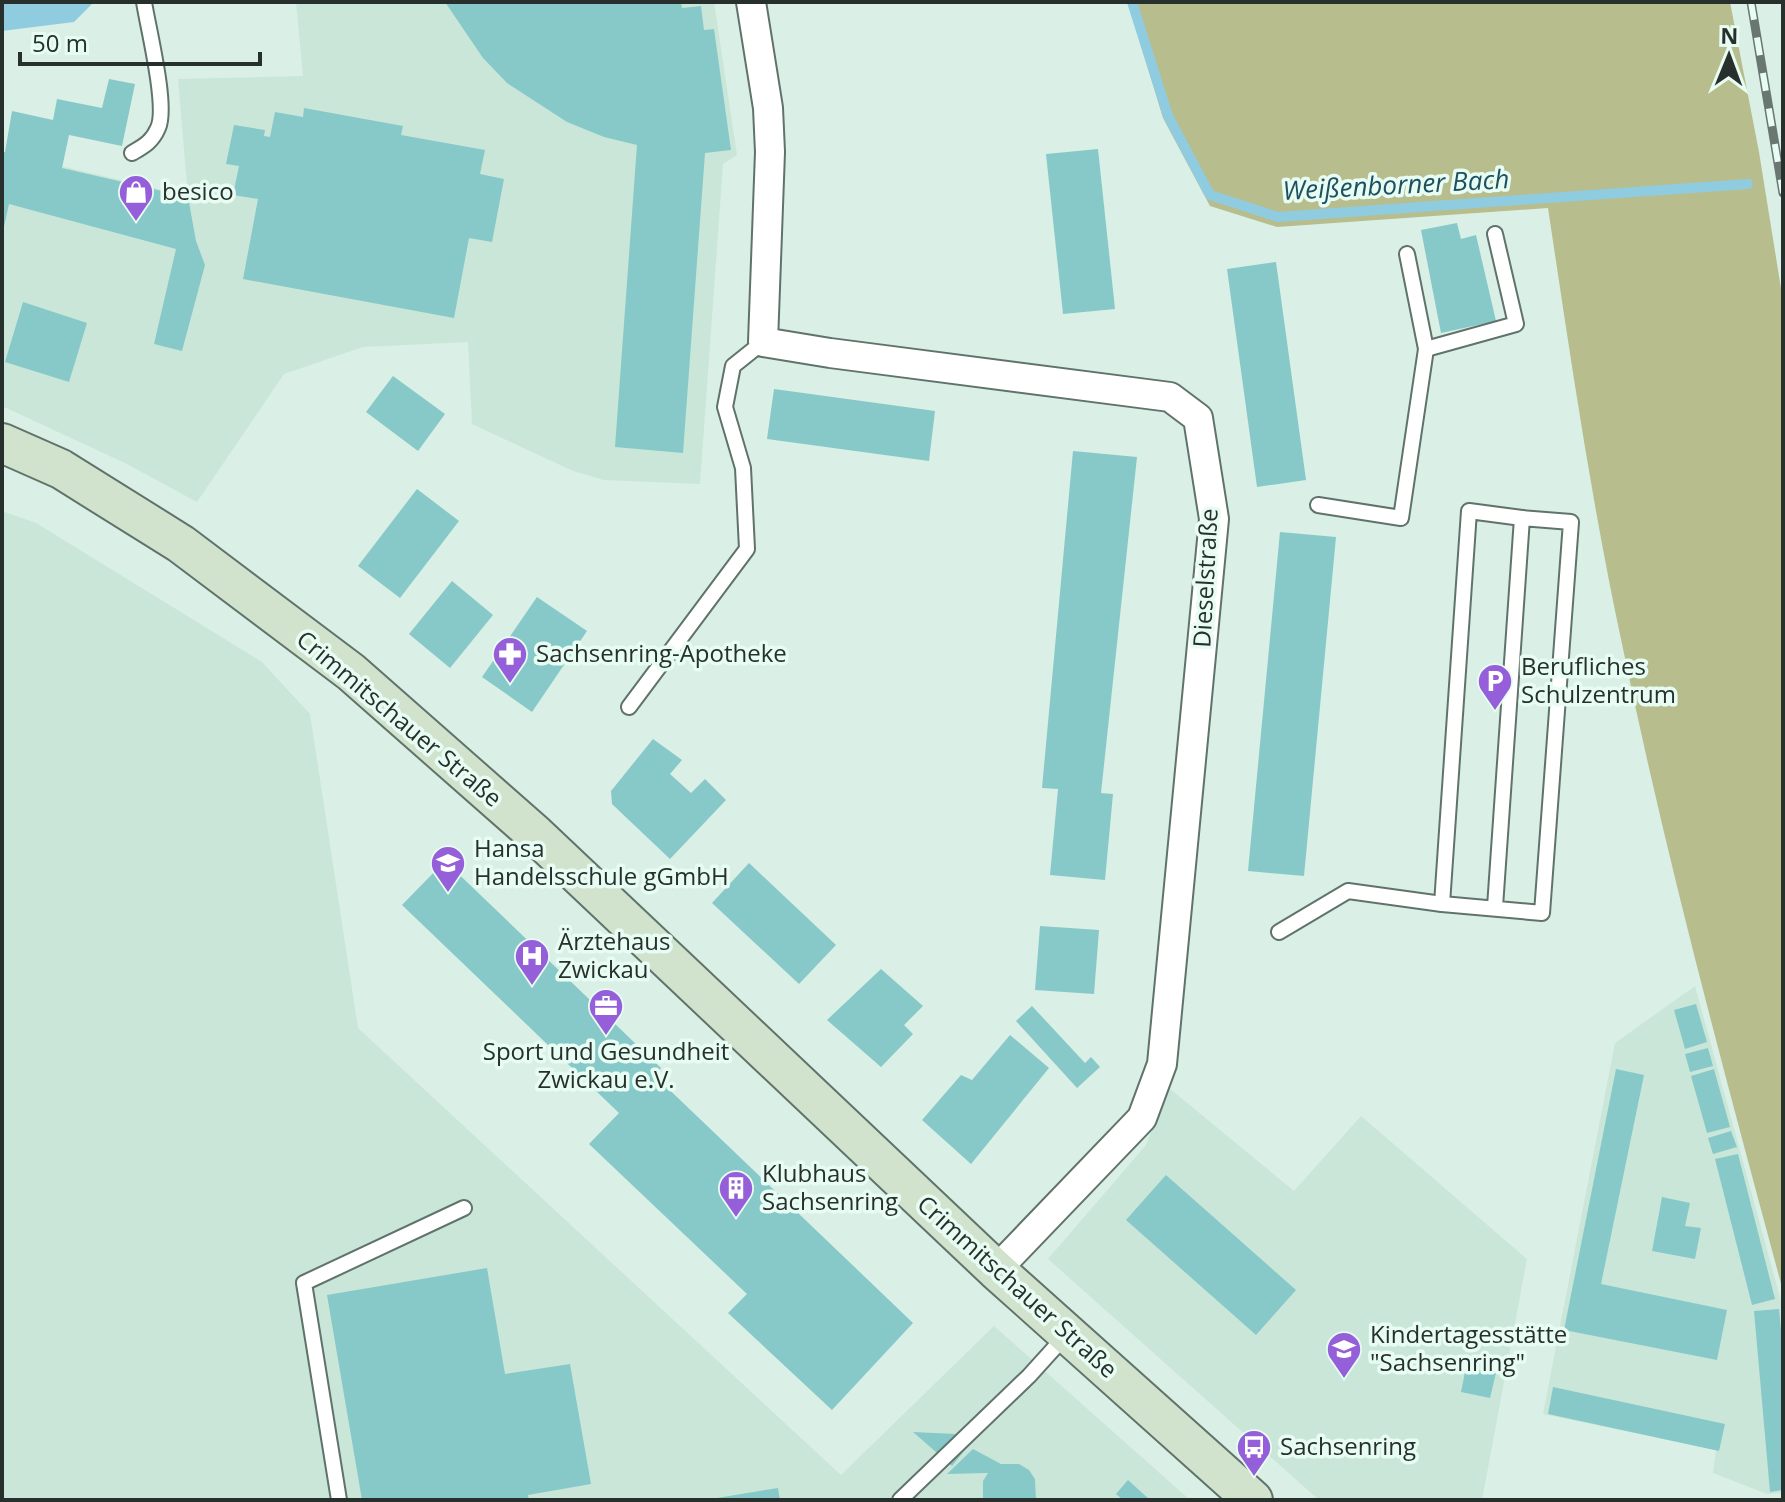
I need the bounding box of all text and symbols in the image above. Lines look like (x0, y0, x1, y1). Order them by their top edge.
scale bar (20, 16, 260, 66)
north arrow (1689, 16, 1769, 96)
text: N (1720, 20, 1739, 50)
text: 50 m (32, 26, 88, 59)
water label: Weißenborner Bach (1282, 160, 1510, 208)
shop icon: besico (117, 173, 155, 223)
place label: besico (162, 174, 234, 207)
street label: Dieselstraße (1184, 507, 1225, 648)
street label: Crimmitschauer Straße (290, 622, 510, 814)
pharmacy icon: Sachsenring-Apotheke (491, 635, 529, 685)
place label: Sachsenring-Apotheke (536, 636, 787, 669)
place label: Berufliches Schulzentrum (1521, 649, 1676, 710)
parking icon: Berufliches Schulzentrum (1476, 662, 1514, 712)
place label: Hansa Handelsschule gGmbH (474, 831, 729, 892)
school or university icon: Hansa Handelsschule gGmbH (429, 844, 467, 894)
place label: Ärztehaus Zwickau (558, 924, 670, 985)
hospital icon: Ärztehaus Zwickau (513, 937, 551, 987)
office icon: Sport und Gesundheit Zwickau e.V. (587, 987, 625, 1037)
place label: Sport und Gesundheit Zwickau e.V. (483, 1034, 729, 1095)
place label: Klubhaus Sachsenring (762, 1156, 898, 1217)
building icon: Klubhaus Sachsenring (717, 1169, 755, 1219)
street label: Crimmitschauer Straße (911, 1187, 1125, 1385)
place label: Kindertagesstätte "Sachsenring" (1370, 1317, 1567, 1378)
school or university icon: Kindertagesstätte "Sachsenring" (1325, 1330, 1363, 1380)
bus stop icon: Sachsenring (1235, 1428, 1273, 1478)
place label: Sachsenring (1280, 1429, 1416, 1462)

